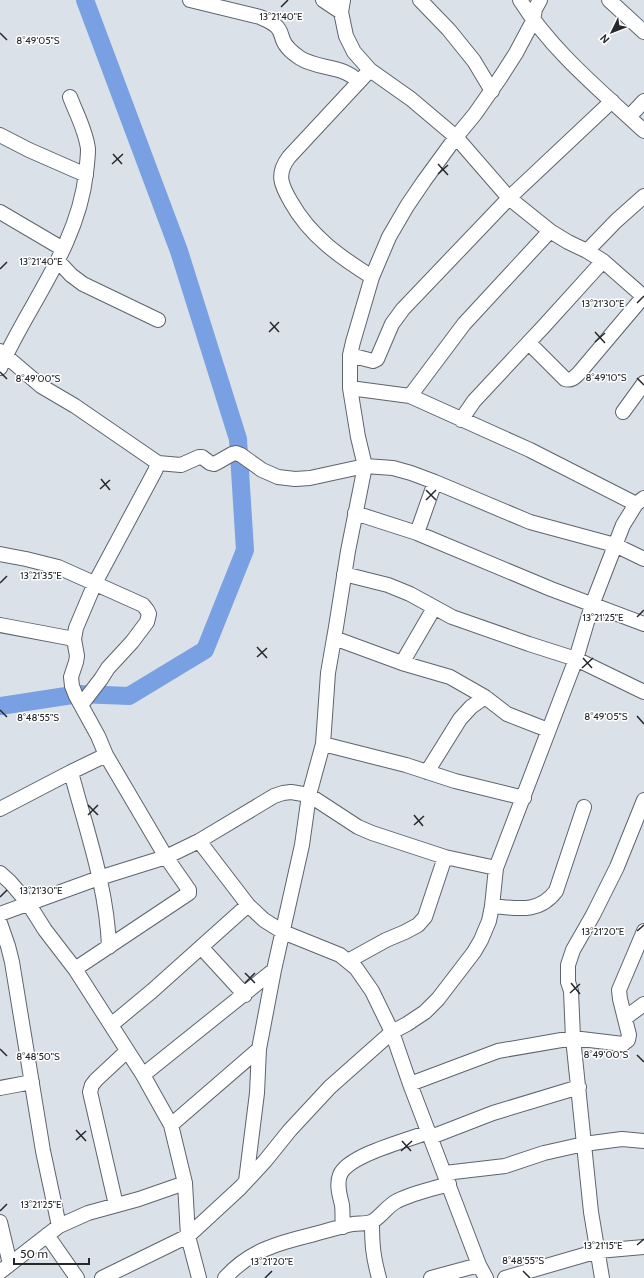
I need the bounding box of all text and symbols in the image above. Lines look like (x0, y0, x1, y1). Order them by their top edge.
text: 13°21'40"E (259, 10, 303, 23)
north arrow (592, 12, 632, 52)
text: N (597, 31, 612, 46)
text: 8°49'05"S (16, 34, 60, 47)
text: 13°21'40"E (19, 255, 63, 268)
text: 13°21'30"E (582, 297, 625, 310)
text: 8°49'10"S (585, 371, 627, 384)
text: 8°49'00"S (16, 372, 61, 385)
text: 13°21'35"E (20, 569, 62, 582)
text: 13°21'25"E (582, 611, 624, 624)
text: 8°49'05"S (584, 710, 628, 723)
text: 8°48'55"S (17, 711, 59, 724)
text: 13°21'30"E (20, 884, 63, 897)
text: 13°21'20"E (582, 925, 625, 938)
text: 8°49'00"S (584, 1048, 629, 1061)
text: 8°48'50"S (16, 1050, 60, 1063)
text: 13°21'25"E (20, 1198, 62, 1211)
text: 13°21'15"E (583, 1239, 623, 1252)
scale bar (14, 1240, 89, 1266)
text: 50 m (20, 1246, 48, 1261)
text: 8°48'55"S (502, 1254, 544, 1267)
text: 13°21'20"E (251, 1255, 294, 1268)

